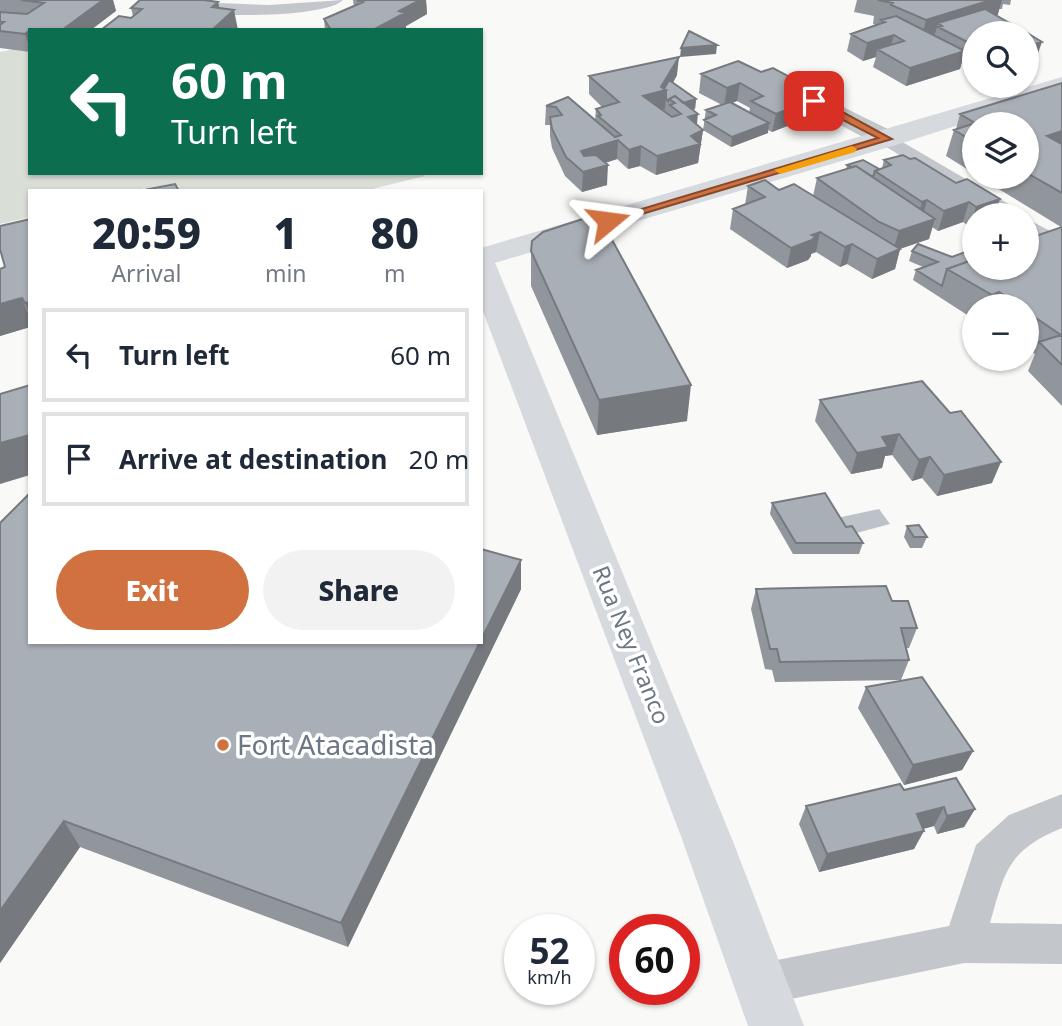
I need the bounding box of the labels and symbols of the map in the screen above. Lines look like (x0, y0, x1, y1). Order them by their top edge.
pin (784, 71, 844, 131)
position arrow (571, 184, 645, 258)
street label: Rua Ney Franco (586, 561, 678, 729)
place label: Fort Atacadista (237, 725, 434, 763)
marker: Fort Atacadista (215, 737, 231, 753)
speed limit sign: 60 (609, 914, 700, 1005)

